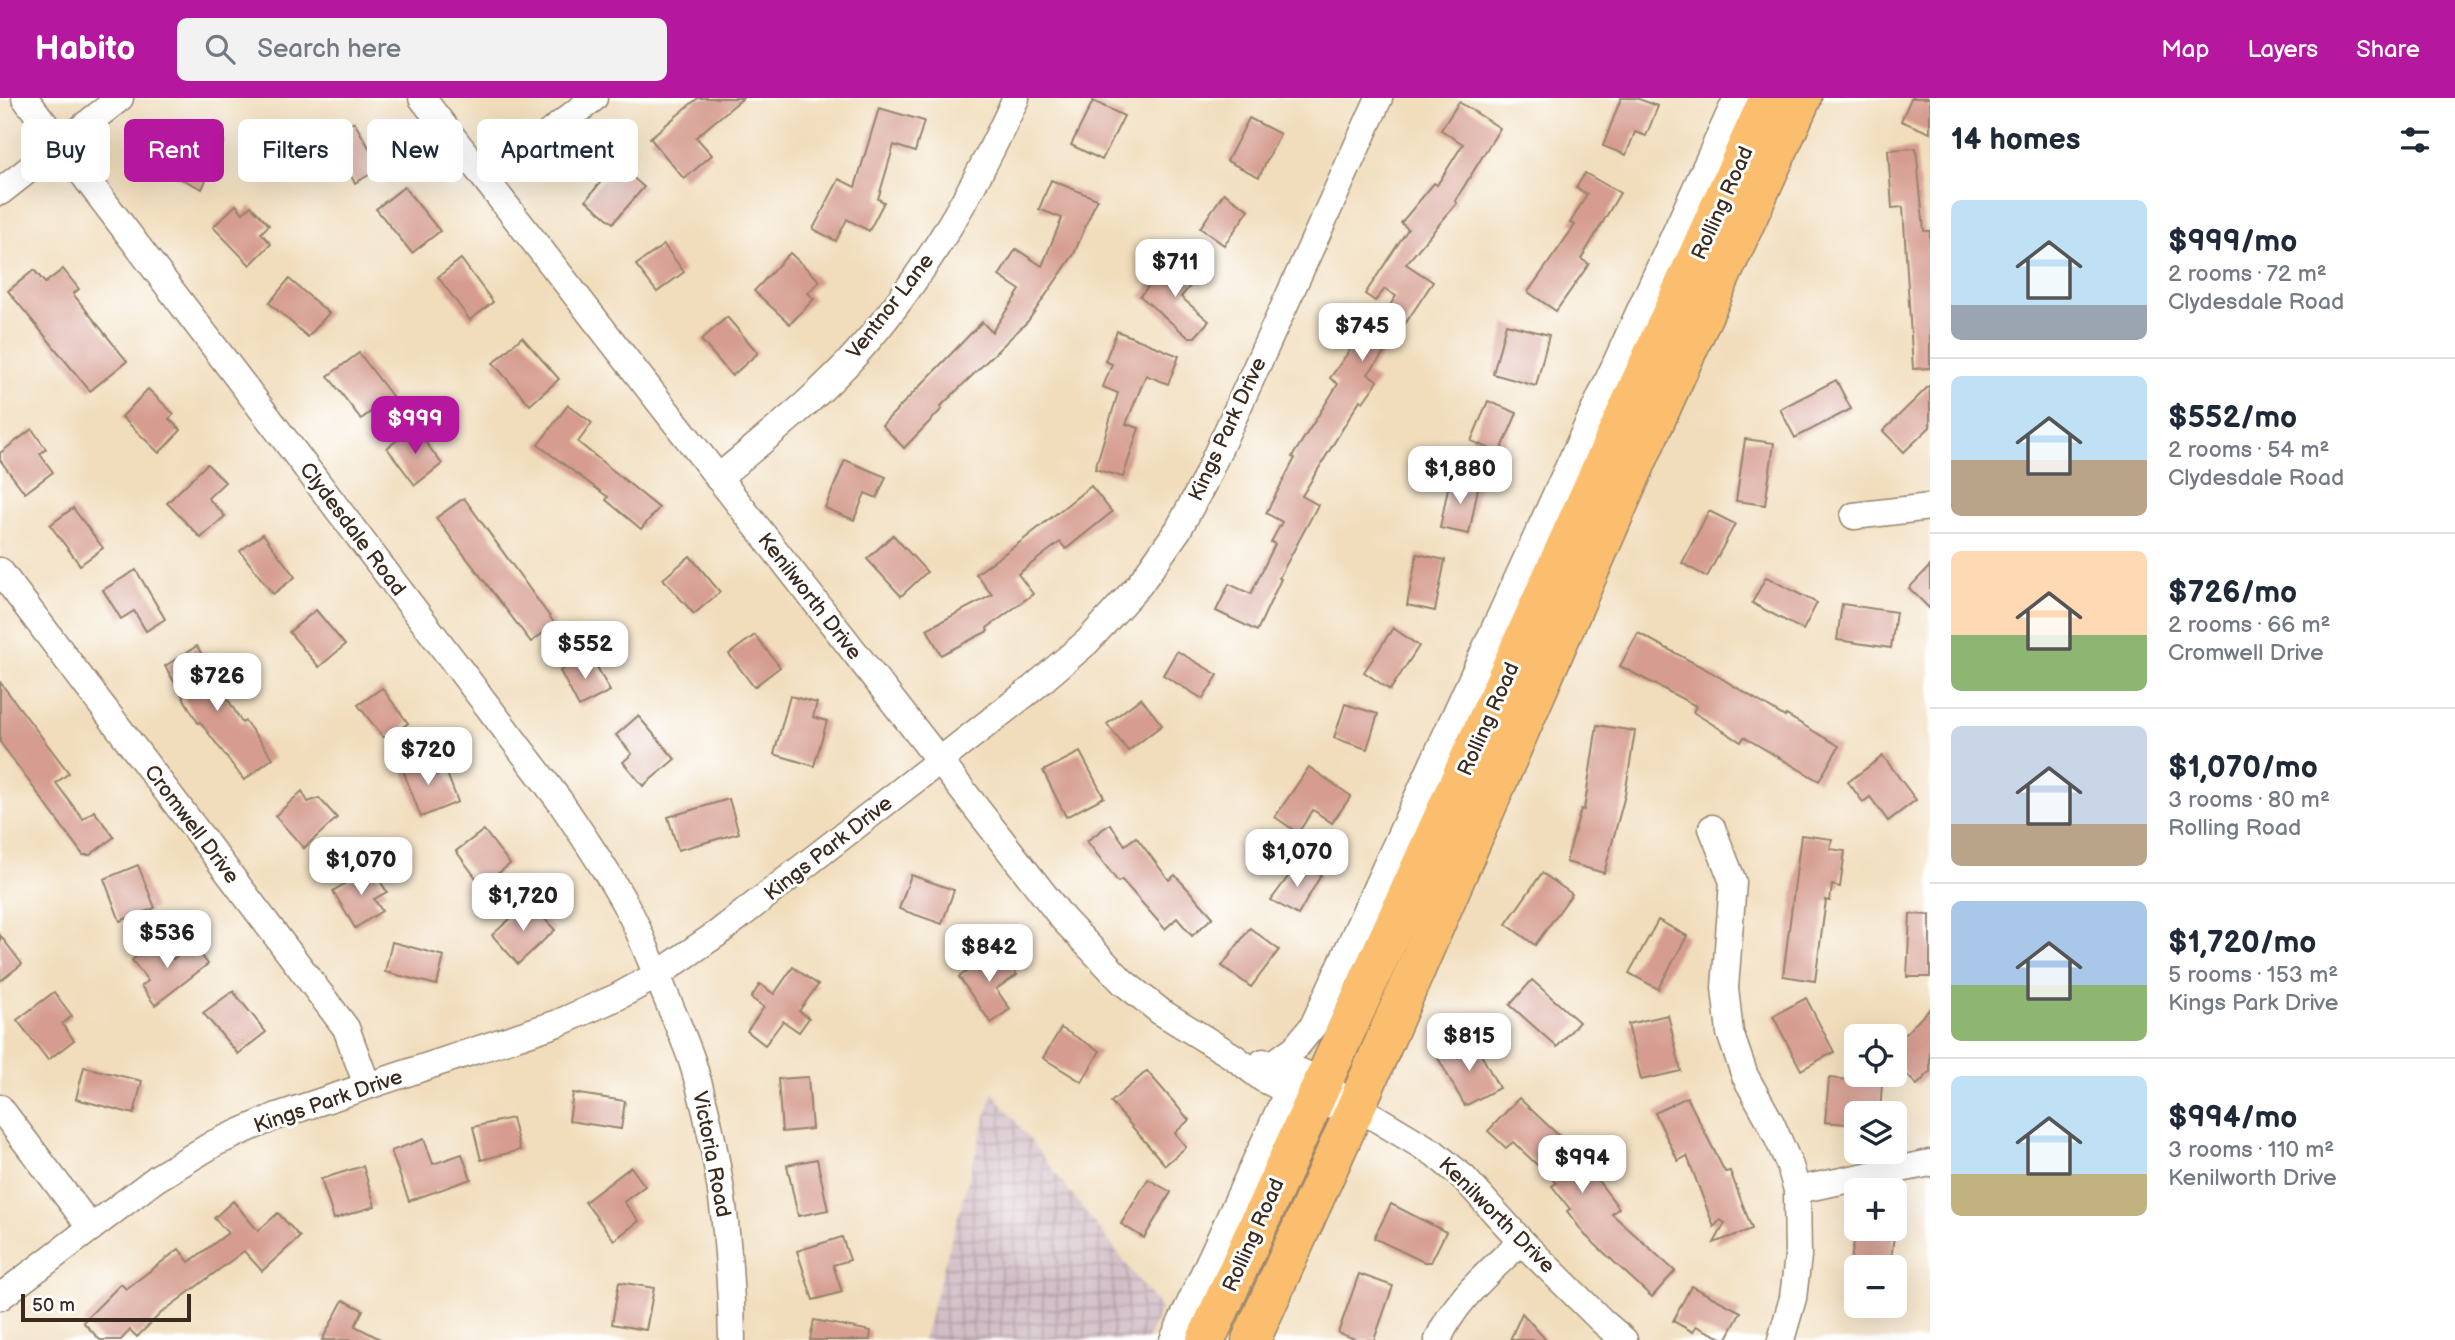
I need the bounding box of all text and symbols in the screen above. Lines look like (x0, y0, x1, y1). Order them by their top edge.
search box (177, 18, 667, 81)
text: Habito (35, 29, 135, 69)
icon: search (201, 30, 239, 68)
text: Search here (257, 34, 401, 65)
text: Map (2161, 35, 2209, 64)
text: Layers (2247, 35, 2318, 64)
text: Share (2356, 35, 2420, 64)
chip: Buy (21, 119, 110, 182)
chip: Rent (124, 119, 224, 182)
chip: Filters (238, 119, 353, 182)
chip: New (367, 119, 463, 182)
chip: Apartment (477, 119, 638, 182)
icon: filters (2396, 121, 2434, 159)
text: 14 homes (1951, 122, 2080, 158)
street label: Rolling Road (1686, 143, 1759, 264)
text: $999/mo (2168, 224, 2297, 260)
icon: home (2007, 228, 2091, 312)
pin: $711 (1134, 240, 1216, 299)
text: $711 (1151, 248, 1199, 276)
street label: Ventnor Lane (842, 249, 939, 364)
text: 2 rooms · 72 m² (2168, 260, 2327, 288)
text: Clydesdale Road (2168, 288, 2344, 316)
pin: $745 (1321, 303, 1403, 363)
text: $745 (1335, 312, 1389, 340)
street label: Kings Park Drive (1183, 353, 1272, 505)
pin: $999 (374, 396, 456, 456)
text: $552/mo (2168, 400, 2297, 436)
icon: home (2007, 404, 2091, 488)
text: $999 (387, 405, 443, 433)
text: 2 rooms · 54 m² (2168, 436, 2330, 464)
pin: $1,880 (1403, 446, 1517, 506)
text: $1,880 (1424, 455, 1496, 483)
street label: Clydesdale Road (294, 458, 411, 601)
text: Clydesdale Road (2168, 464, 2344, 492)
street label: Kenilworth Drive (752, 528, 867, 665)
text: $726/mo (2168, 575, 2297, 611)
icon: home (2007, 579, 2091, 663)
text: 2 rooms · 66 m² (2168, 611, 2330, 639)
pin: $552 (544, 622, 626, 681)
text: $552 (557, 630, 613, 658)
text: Cromwell Drive (2168, 639, 2324, 667)
pin: $726 (176, 654, 258, 713)
street label: Rolling Road (1452, 659, 1525, 780)
text: $726 (189, 662, 245, 690)
pin: $720 (387, 728, 469, 787)
text: $720 (400, 736, 456, 764)
text: $1,070/mo (2168, 750, 2318, 786)
icon: home (2007, 754, 2091, 838)
street label: Cromwell Drive (139, 760, 244, 889)
text: 3 rooms · 80 m² (2168, 786, 2330, 814)
street label: Kings Park Drive (759, 791, 897, 906)
text: Rolling Road (2168, 814, 2301, 842)
pin: $1,070 (1240, 830, 1354, 889)
pin: $1,070 (304, 838, 418, 897)
text: $1,070 (1261, 838, 1333, 866)
text: $1,070 (325, 846, 397, 874)
pin: $1,720 (466, 874, 580, 933)
text: $1,720 (488, 882, 558, 910)
pin: $536 (126, 910, 208, 970)
text: $536 (139, 919, 195, 947)
pin: $842 (948, 924, 1030, 984)
text: $1,720/mo (2168, 925, 2316, 961)
icon: home (2007, 929, 2091, 1013)
text: $842 (961, 933, 1017, 961)
text: 5 rooms · 153 m² (2168, 961, 2338, 989)
text: Kings Park Drive (2168, 989, 2338, 1017)
pin: $815 (1428, 1014, 1510, 1073)
text: $815 (1443, 1022, 1495, 1050)
map controls (1844, 1024, 1907, 1318)
button: locate (1844, 1024, 1907, 1087)
street label: Kings Park Drive (251, 1064, 406, 1139)
street label: Victoria Road (687, 1089, 736, 1219)
text: $994/mo (2168, 1100, 2297, 1136)
button: layers (1844, 1101, 1907, 1164)
icon: home (2007, 1104, 2091, 1188)
pin: $994 (1541, 1136, 1623, 1195)
text: 3 rooms · 110 m² (2168, 1136, 2334, 1164)
text: $994 (1554, 1144, 1610, 1172)
street label: Kenilworth Drive (1433, 1152, 1560, 1279)
text: Kenilworth Drive (2168, 1164, 2337, 1192)
street label: Rolling Road (1217, 1175, 1290, 1296)
button: + (1844, 1178, 1907, 1241)
button: − (1844, 1255, 1907, 1318)
scale bar (21, 1291, 191, 1323)
text: 50 m (32, 1294, 75, 1317)

